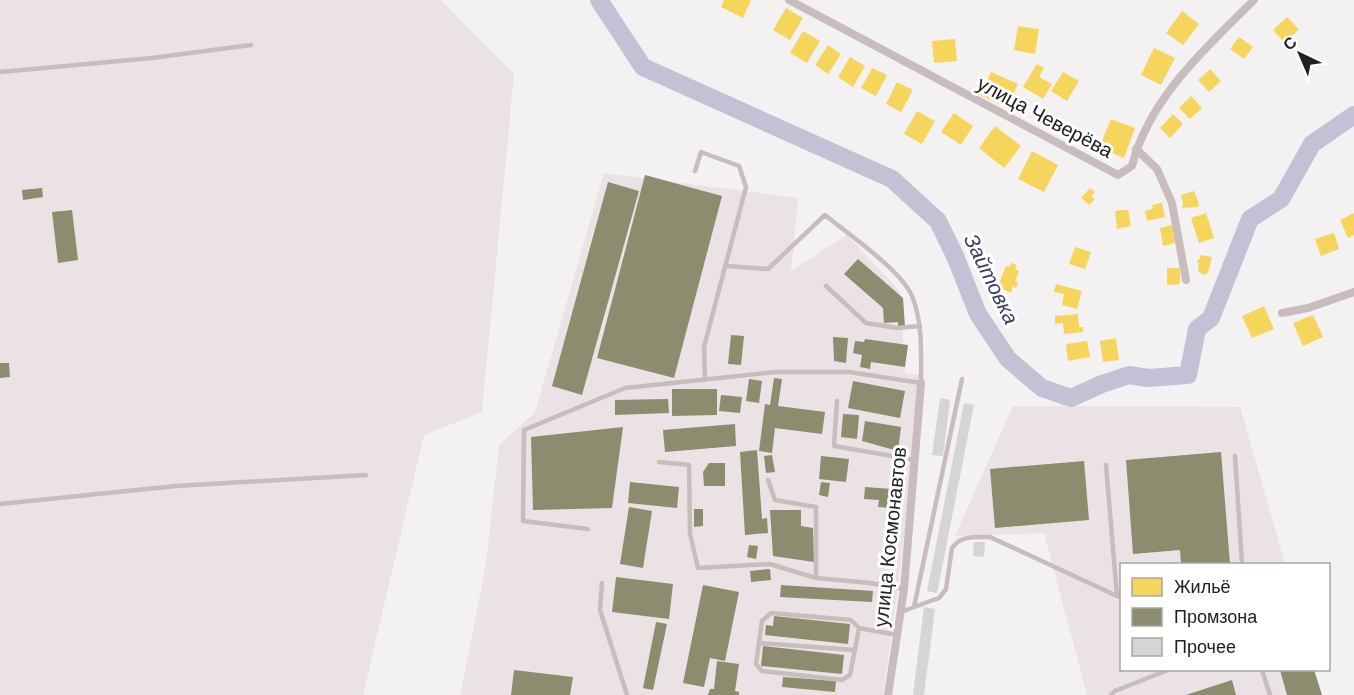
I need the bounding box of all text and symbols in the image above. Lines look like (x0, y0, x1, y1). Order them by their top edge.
north arrow (1270, 24, 1330, 84)
text: С (1278, 32, 1302, 55)
street label: улица Чеверёва (973, 70, 1118, 164)
water label: Зайтовка (957, 229, 1025, 329)
street label: улица Космонавтов (868, 446, 912, 628)
legend (1120, 563, 1330, 671)
text: Жильё (1174, 575, 1231, 599)
text: Промзона (1174, 605, 1258, 629)
text: Прочее (1174, 635, 1236, 659)

